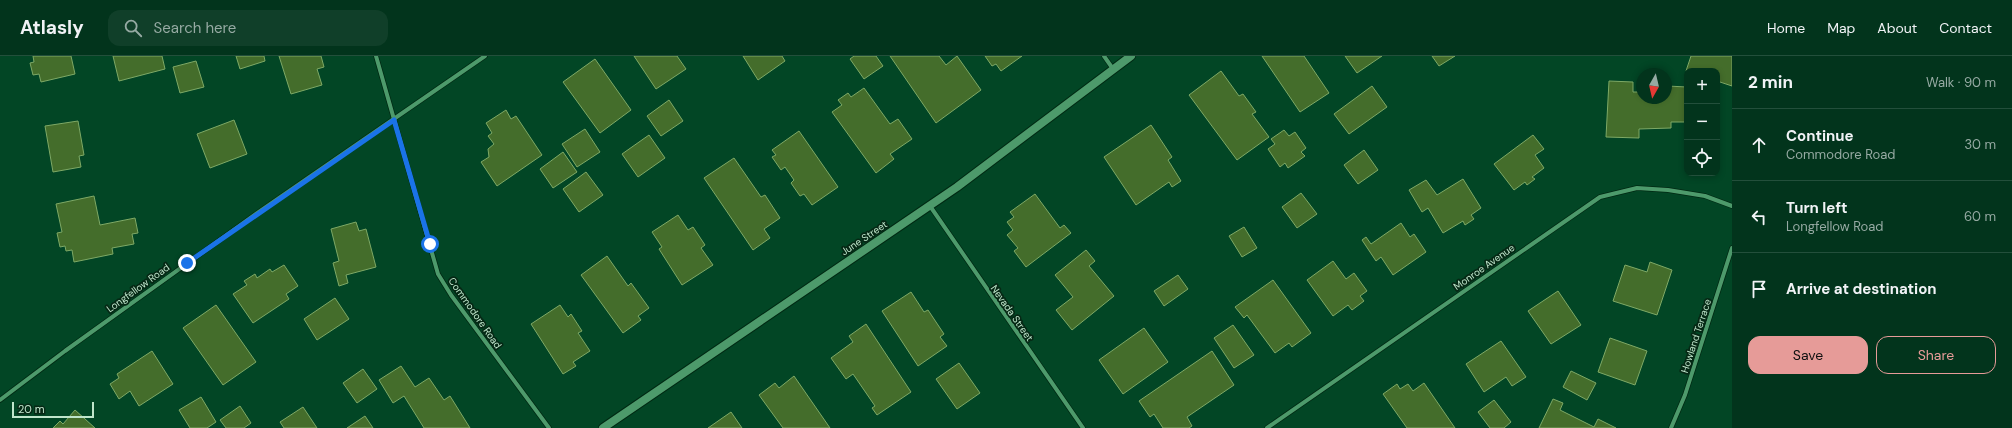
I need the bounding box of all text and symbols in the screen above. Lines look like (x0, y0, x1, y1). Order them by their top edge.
search box (108, 10, 388, 46)
text: Atlasly (20, 15, 84, 40)
icon: search (122, 17, 144, 39)
text: Search here (154, 18, 236, 38)
text: Home (1767, 19, 1805, 37)
text: Map (1827, 19, 1855, 37)
text: About (1877, 19, 1917, 37)
text: Contact (1939, 19, 1992, 37)
north arrow (1636, 68, 1672, 104)
map controls (1684, 68, 1720, 176)
button: + (1684, 68, 1720, 104)
text: 2 min (1748, 71, 1793, 93)
text: Walk · 90 m (1926, 74, 1996, 91)
button: − (1684, 104, 1720, 140)
text: Continue (1786, 126, 1854, 146)
icon: ahead (1748, 134, 1770, 156)
text: 30 m (1964, 136, 1996, 153)
button: locate (1684, 140, 1720, 176)
text: Commodore Road (1786, 146, 1895, 163)
text: Turn left (1786, 198, 1847, 218)
icon: left (1748, 206, 1770, 228)
text: 60 m (1964, 208, 1996, 225)
street label: June Street (838, 218, 890, 258)
text: Longfellow Road (1786, 218, 1883, 235)
route start (421, 235, 439, 253)
street label: Monroe Avenue (1451, 241, 1517, 293)
route end (178, 254, 196, 272)
street label: Longfellow Road (104, 261, 172, 315)
street label: Commodore Road (446, 275, 504, 351)
icon: arrive (1748, 278, 1770, 300)
text: Arrive at destination (1786, 279, 1937, 299)
street label: Nevada Street (988, 282, 1036, 344)
street label: Howland Terrace (1678, 297, 1714, 375)
button: Save (1748, 336, 1868, 374)
button: Share (1876, 336, 1996, 374)
scale bar (12, 400, 94, 419)
text: 20 m (18, 402, 44, 416)

